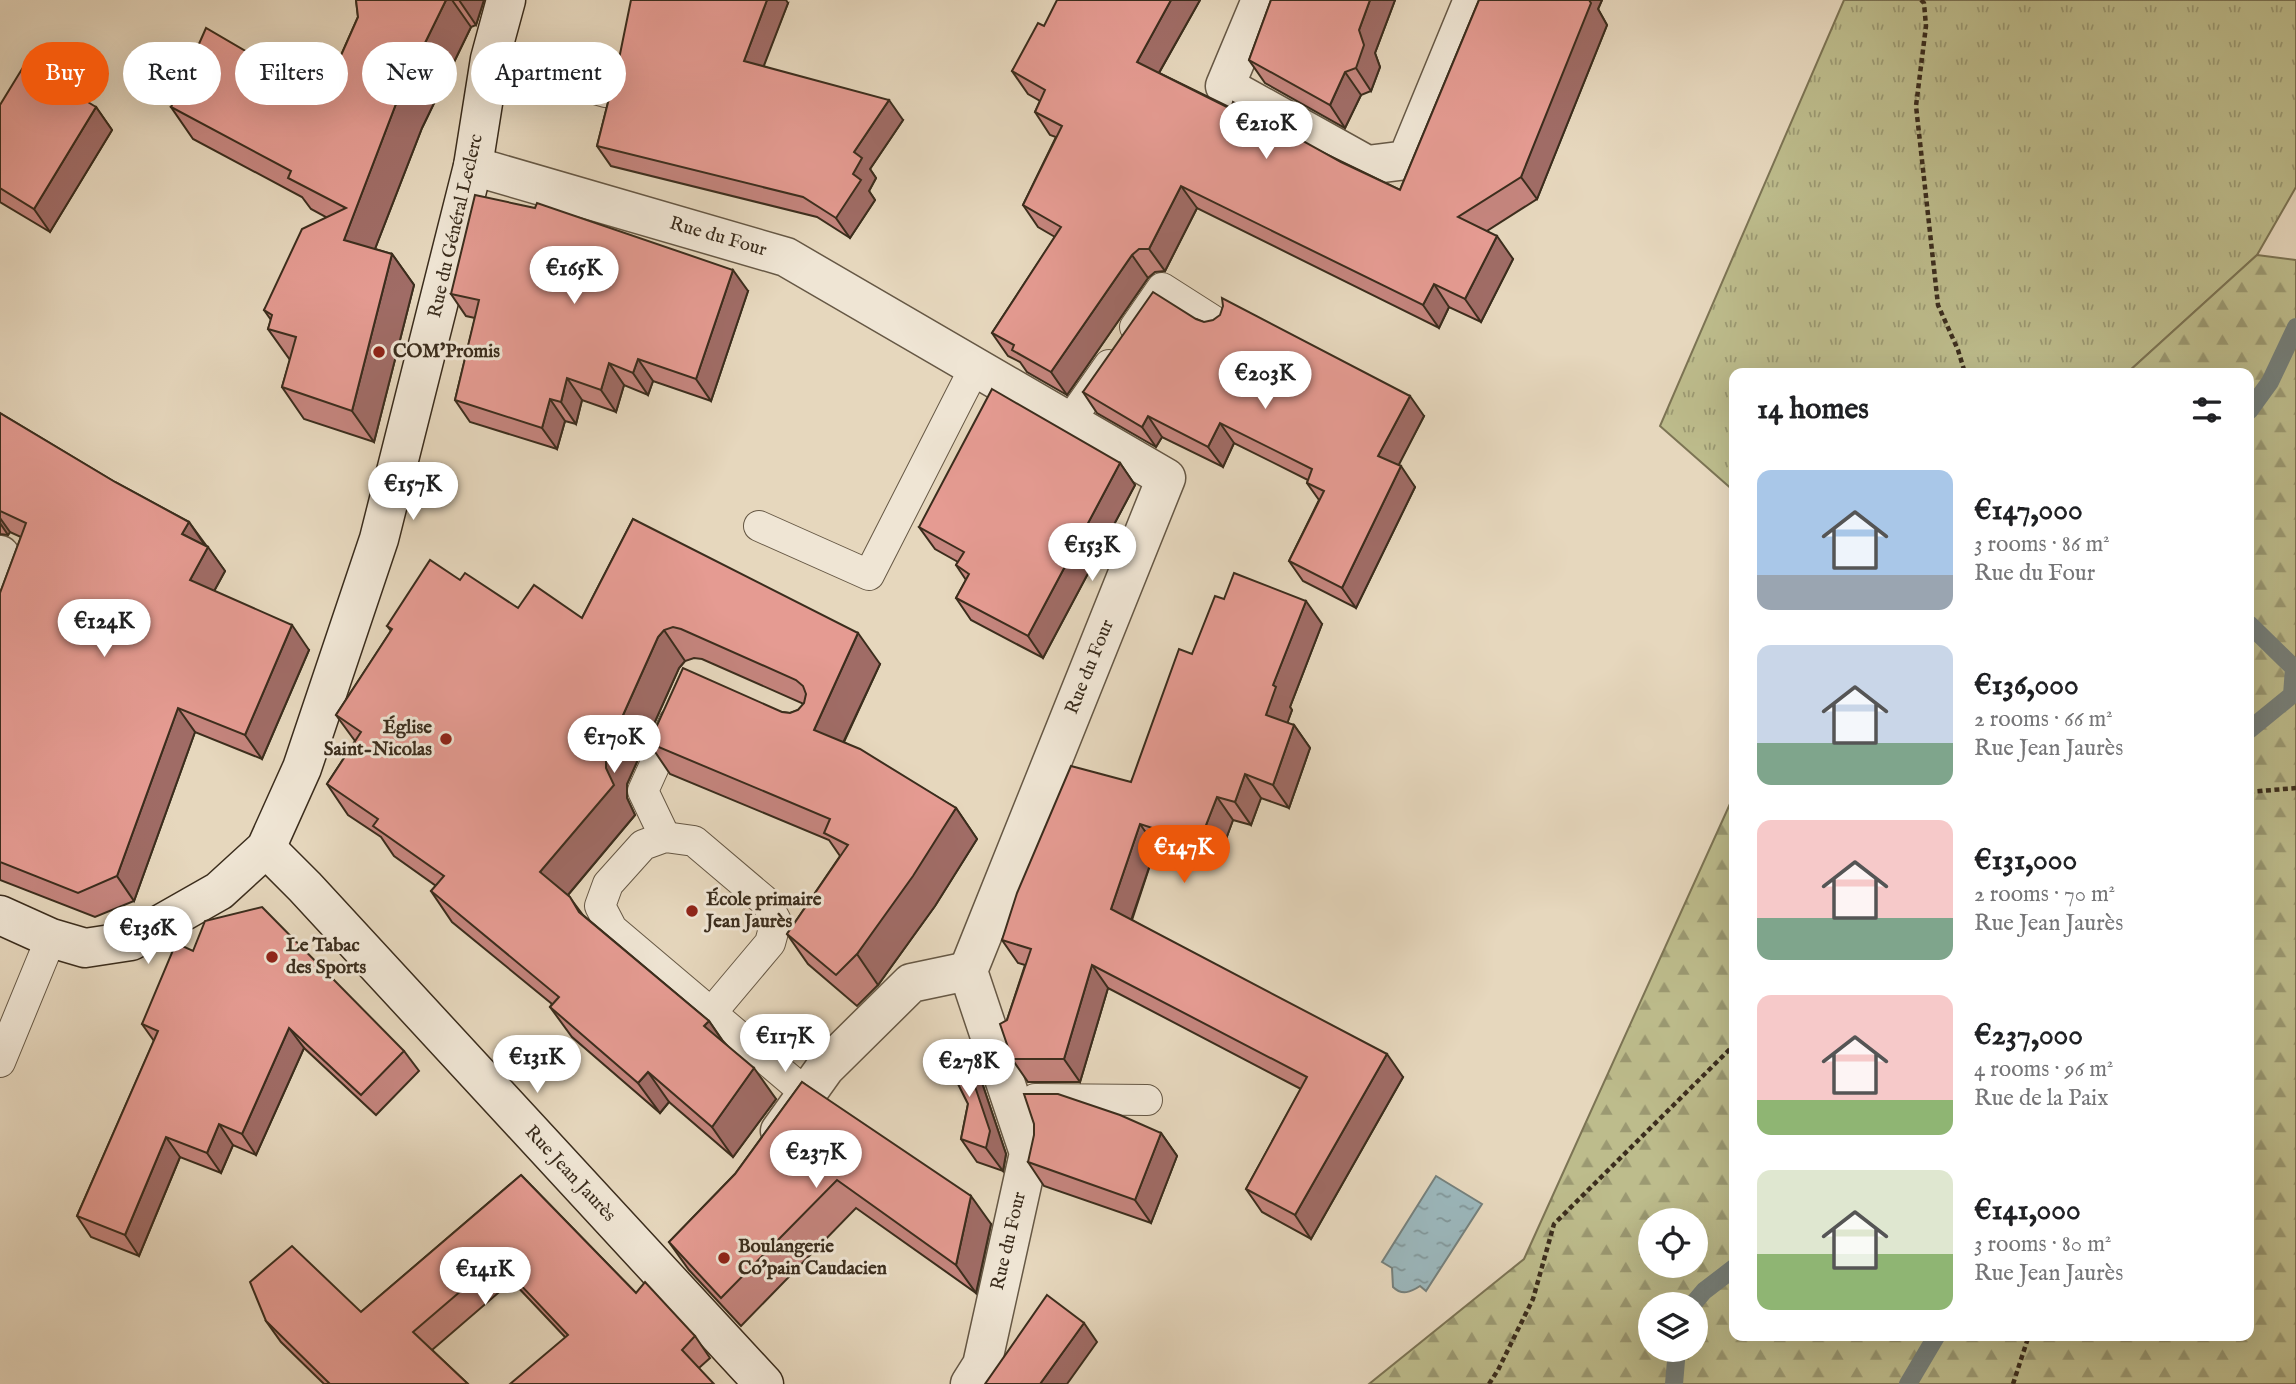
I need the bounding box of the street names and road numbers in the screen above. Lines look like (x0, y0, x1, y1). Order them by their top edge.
street label: Rue du Général Leclerc (423, 132, 489, 320)
street label: Rue du Four (667, 212, 769, 262)
street label: Rue du Four (1060, 616, 1120, 718)
street label: Rue Jean Jaurès (519, 1121, 621, 1227)
street label: Rue du Four (986, 1190, 1032, 1292)

